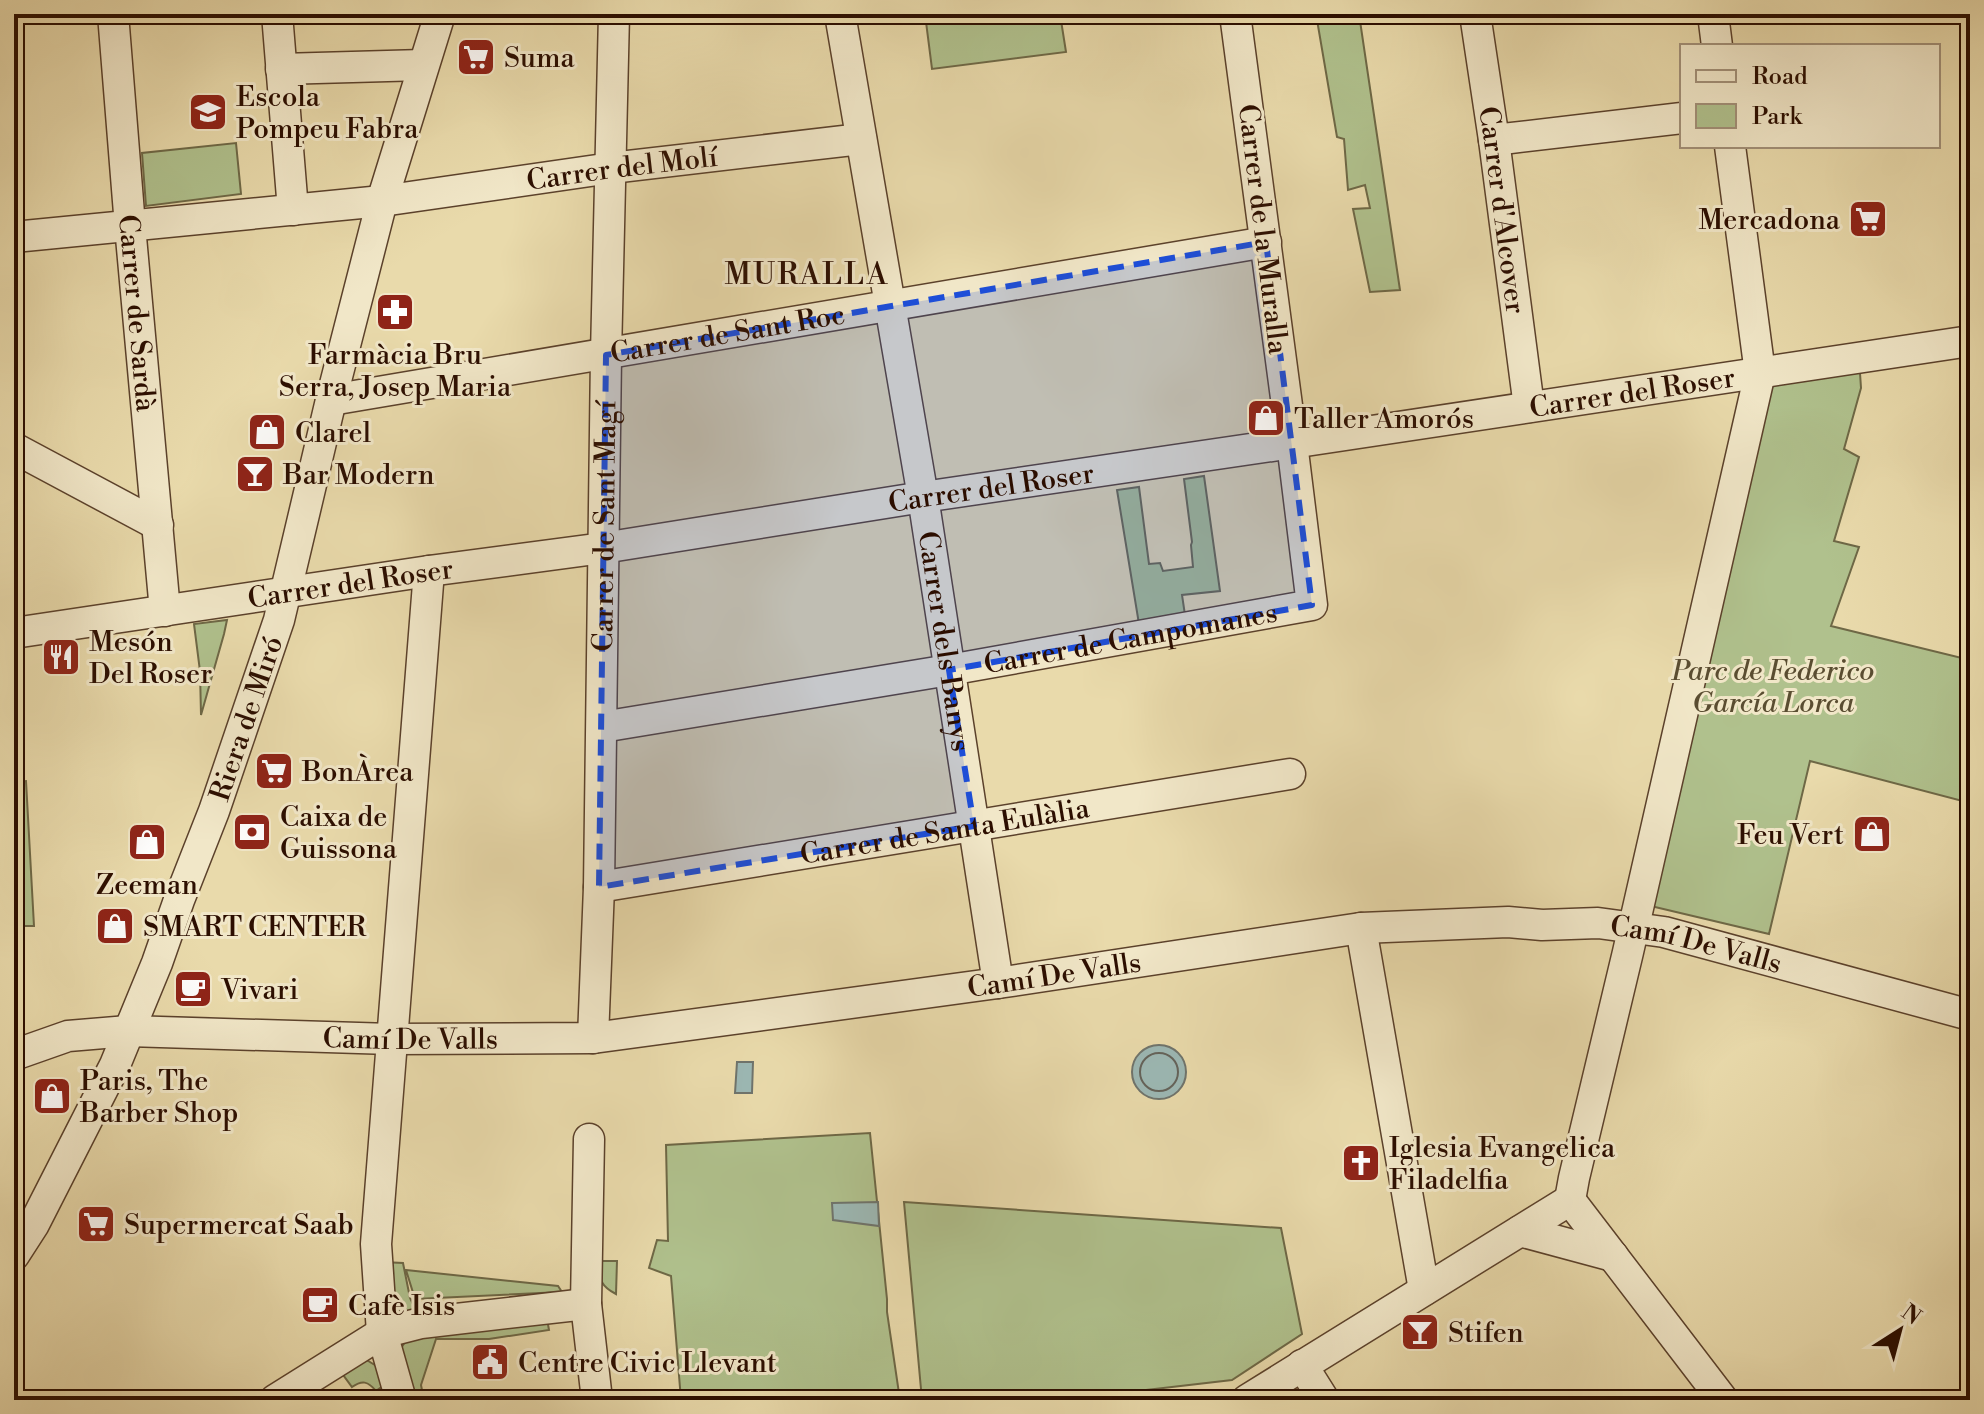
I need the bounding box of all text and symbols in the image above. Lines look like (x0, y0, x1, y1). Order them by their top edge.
supermarket icon: Suma (455, 36, 497, 78)
place label: Suma (504, 41, 576, 76)
legend (1680, 44, 1940, 148)
text: Road (1752, 62, 1808, 92)
place label: Escola Pompeu Fabra (236, 80, 419, 147)
school or university icon: Escola Pompeu Fabra (187, 91, 229, 133)
street label: Carrer de la Muralla (1230, 102, 1295, 357)
text: Park (1752, 102, 1803, 132)
street label: Carrer d'Alcover (1470, 104, 1533, 316)
street label: Carrer del Molí (524, 140, 721, 199)
supermarket icon: Mercadona (1847, 198, 1889, 240)
place label: Mercadona (1699, 203, 1841, 238)
street label: Carrer de Sardà (110, 213, 163, 414)
district label: MURALLA (725, 256, 889, 294)
pharmacy icon: Farmàcia Bru Serra, Josep Maria (374, 291, 416, 333)
street label: Carrer de Sant Roc (608, 297, 848, 372)
place label: Farmàcia Bru Serra, Josep Maria (279, 338, 512, 405)
street label: Carrer del Roser (1527, 361, 1738, 426)
shop icon: Taller Amorós (1245, 397, 1287, 439)
street label: Carrer de Sant Magí (586, 399, 624, 652)
place label: Taller Amorós (1294, 402, 1474, 437)
shop icon: Clarel (246, 411, 288, 453)
place label: Clarel (295, 416, 371, 451)
bar icon: Bar Modern (234, 453, 276, 495)
street label: Carrer del Roser (886, 456, 1097, 521)
place label: Bar Modern (282, 458, 435, 493)
street label: Carrer dels Banys (910, 529, 978, 754)
street label: Carrer del Roser (245, 552, 455, 617)
street label: Carrer de Campomanes (981, 596, 1280, 682)
place label: Mesón Del Roser (89, 625, 212, 692)
street label: Riera de Miró (203, 632, 291, 806)
restaurant icon: Mesón Del Roser (40, 636, 82, 678)
park label: Parc de Federico García Lorca (1671, 654, 1874, 721)
supermarket icon: BonÀrea (253, 750, 295, 792)
place label: BonÀrea (301, 753, 414, 790)
street label: Carrer de Santa Eulàlia (797, 791, 1093, 873)
place label: Caixa de Guissona (280, 800, 398, 867)
bank icon: Caixa de Guissona (231, 811, 273, 853)
shop icon: Feu Vert (1851, 813, 1893, 855)
place label: Feu Vert (1737, 818, 1844, 853)
shop icon: Zeeman (126, 821, 168, 863)
place label: Zeeman (96, 868, 198, 903)
shop icon: SMART CENTER (94, 905, 136, 947)
street label: Camí De Valls (1608, 909, 1785, 982)
place label: SMART CENTER (143, 910, 366, 945)
street label: Camí De Valls (965, 946, 1144, 1006)
cafe icon: Vivari (172, 968, 214, 1010)
place label: Vivari (220, 973, 299, 1008)
street label: Camí De Valls (322, 1021, 498, 1058)
place label: Paris, The Barber Shop (79, 1064, 238, 1131)
shop icon: Paris, The Barber Shop (31, 1075, 73, 1117)
place label: Iglesia Evangelica Filadelfia (1389, 1131, 1616, 1198)
church icon: Iglesia Evangelica Filadelfia (1340, 1142, 1382, 1184)
supermarket icon: Supermercat Saab (75, 1203, 117, 1245)
place label: Supermercat Saab (124, 1208, 354, 1243)
cafe icon: Cafè Isis (299, 1284, 341, 1326)
place label: Cafè Isis (348, 1289, 455, 1324)
north arrow (1860, 1290, 1940, 1370)
text: N (1896, 1299, 1926, 1331)
bar icon: Stifen (1399, 1311, 1441, 1353)
place label: Stifen (1448, 1316, 1524, 1351)
public building icon: Centre Civic Llevant (469, 1341, 511, 1383)
place label: Centre Civic Llevant (518, 1346, 777, 1381)

